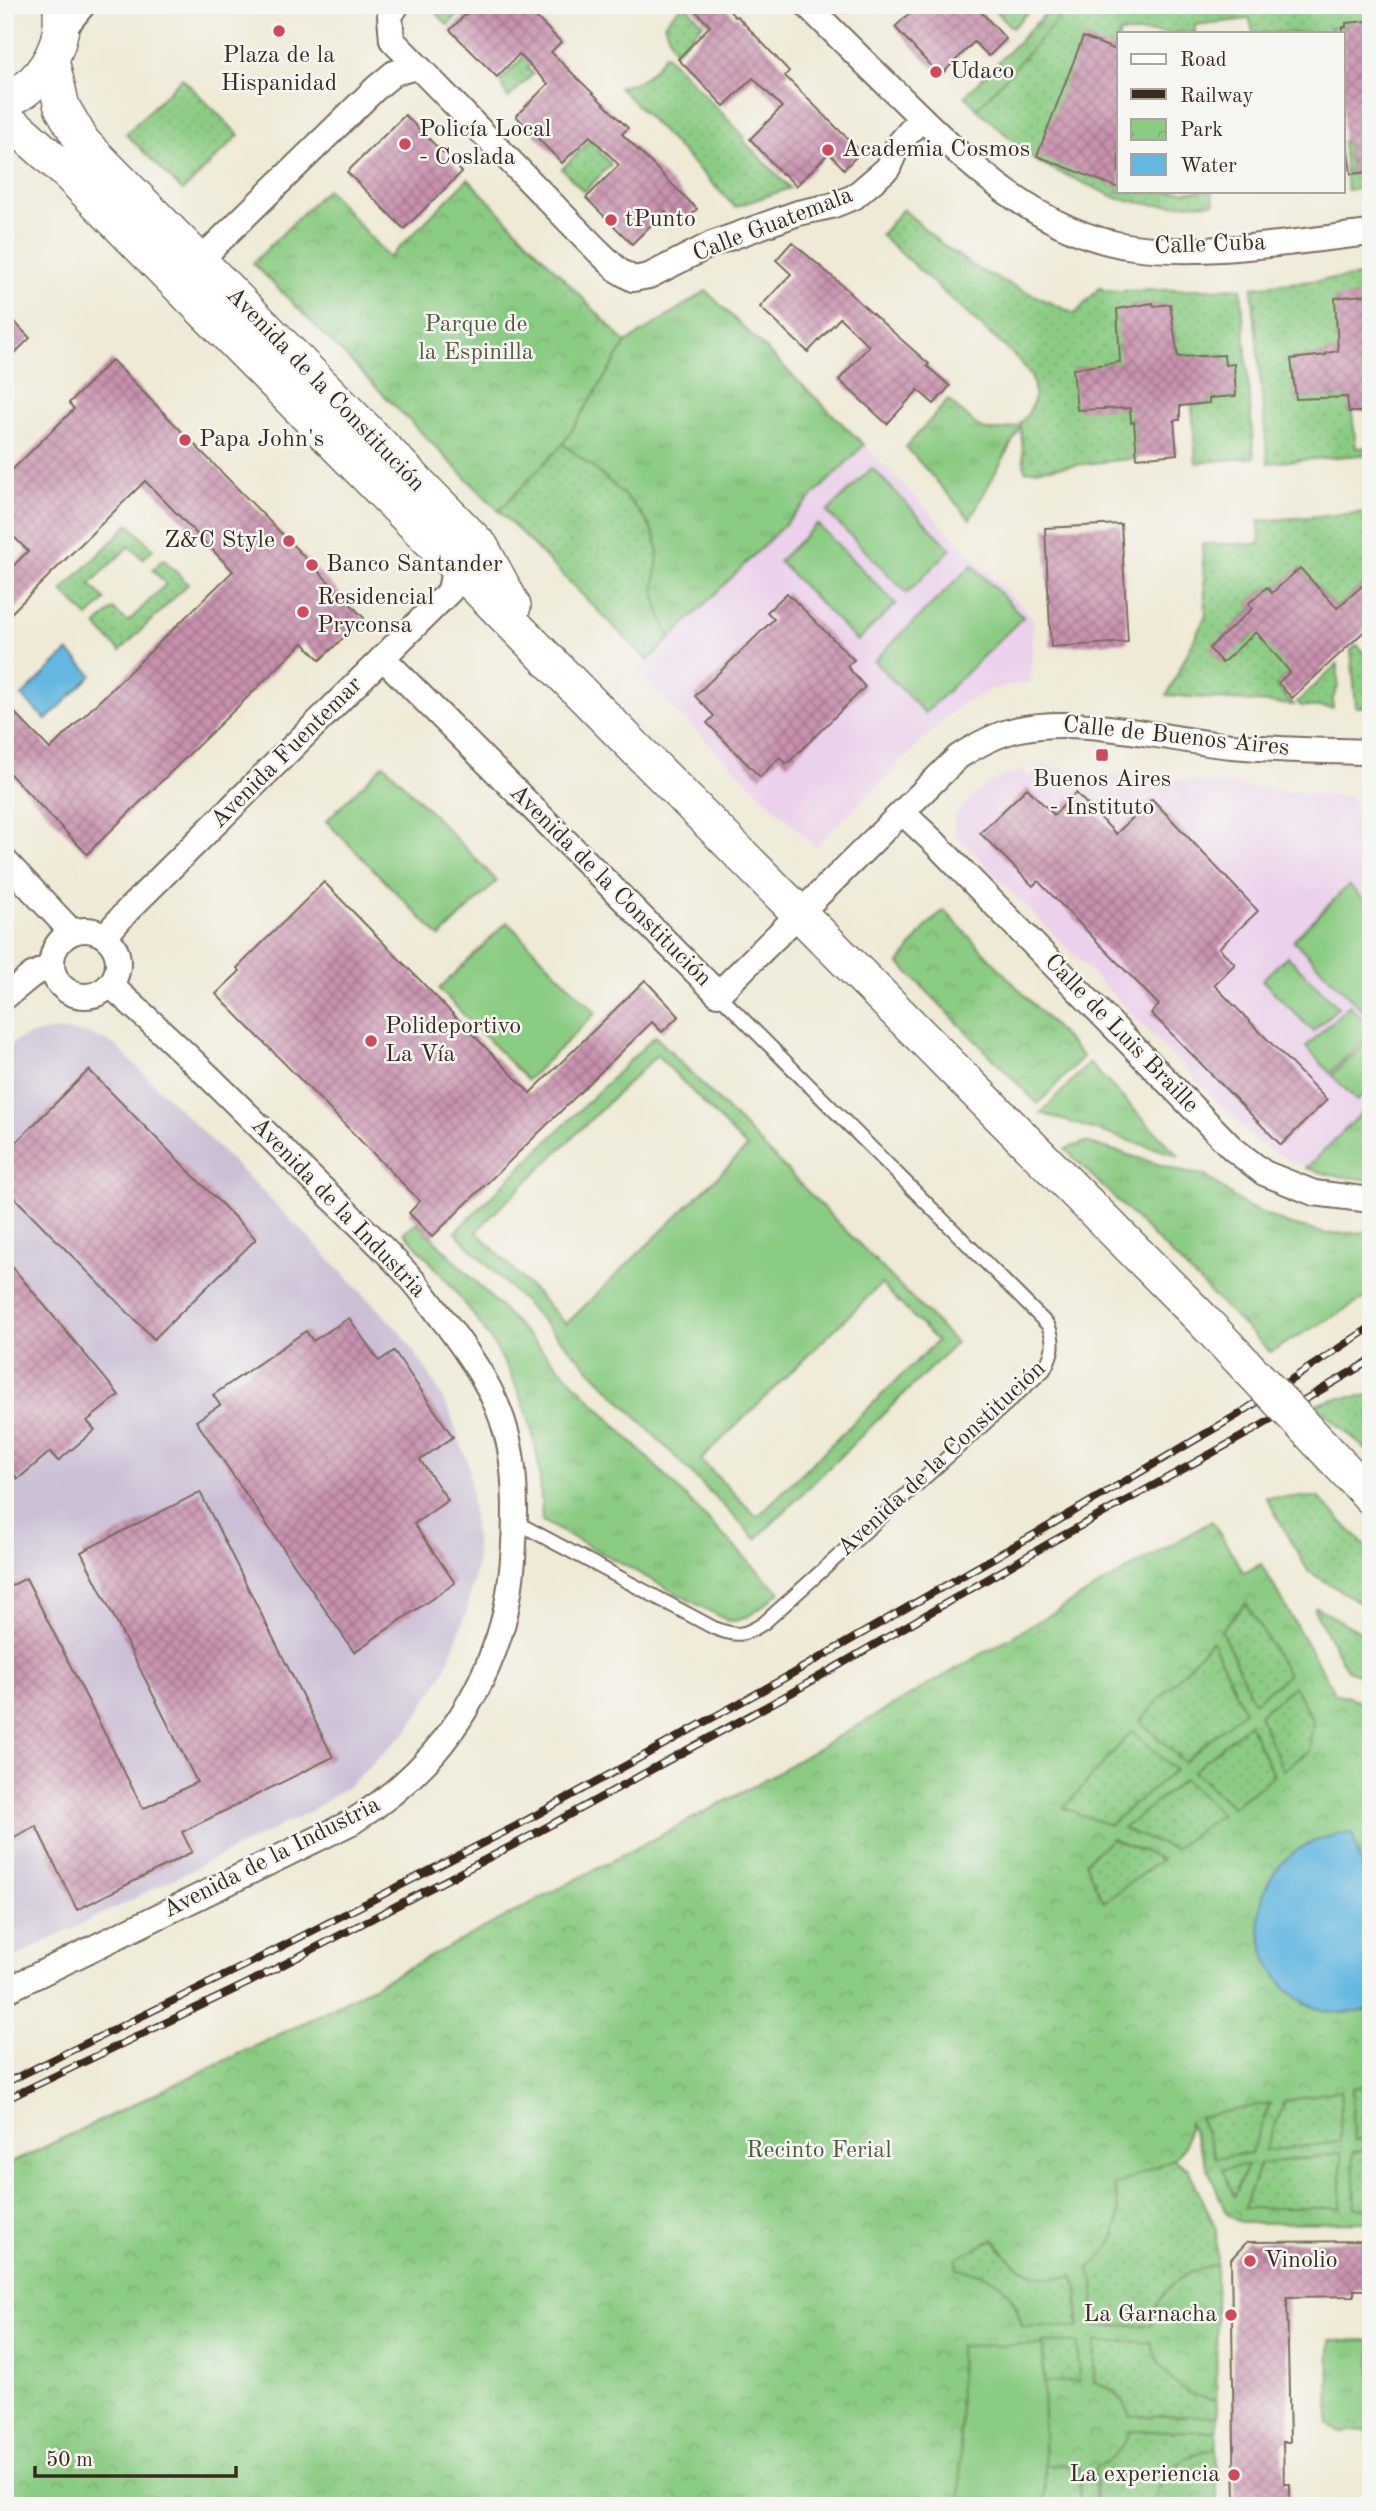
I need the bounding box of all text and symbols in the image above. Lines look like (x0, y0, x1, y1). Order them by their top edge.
marker: Plaza de la Hispanidad (271, 23, 287, 39)
legend (1117, 32, 1344, 192)
place label: Plaza de la Hispanidad (221, 44, 337, 96)
text: Road (1180, 50, 1227, 71)
place label: Udaco (950, 60, 1014, 84)
marker: Udaco (928, 64, 944, 80)
text: Railway (1180, 86, 1254, 107)
place label: Policía Local - Coslada (419, 118, 551, 170)
text: Park (1180, 120, 1223, 141)
marker: Policía Local - Coslada (397, 136, 413, 152)
place label: Academia Cosmos (842, 138, 1030, 162)
marker: Academia Cosmos (820, 142, 836, 158)
text: Water (1180, 156, 1237, 177)
street label: Calle Guatemala (690, 183, 856, 267)
place label: tPunto (625, 208, 696, 232)
marker: tPunto (603, 212, 619, 228)
street label: Calle Cuba (1154, 231, 1266, 259)
street label: Avenida de la Constitución (221, 283, 429, 497)
park label: Parque de la Espinilla (418, 313, 534, 365)
place label: Papa John's (199, 428, 324, 452)
marker: Papa John's (177, 432, 193, 448)
place label: Z&C Style (164, 529, 275, 553)
marker: Z&C Style (281, 533, 297, 549)
place label: Banco Santander (326, 553, 503, 577)
marker: Banco Santander (304, 557, 320, 573)
place label: Residencial Pryconsa (317, 586, 434, 638)
marker: Residencial Pryconsa (295, 604, 311, 620)
street label: Avenida Fuentemar (207, 673, 367, 833)
street label: Calle de Buenos Aires (1062, 713, 1290, 761)
marker: Buenos Aires - Instituto (1094, 747, 1110, 763)
place label: Buenos Aires - Instituto (1033, 768, 1171, 820)
street label: Avenida de la Constitución (504, 780, 716, 992)
street label: Calle de Luis Braille (1039, 950, 1203, 1118)
place label: Polideportivo La Vía (385, 1015, 521, 1067)
marker: Polideportivo La Vía (363, 1033, 379, 1049)
street label: Avenida de la Industria (246, 1113, 430, 1303)
street label: Avenida de la Constitución (833, 1357, 1051, 1561)
street label: Avenida de la Industria (160, 1793, 385, 1923)
park label: Recinto Ferial (746, 2139, 892, 2163)
place label: Vinolio (1264, 2249, 1338, 2273)
marker: Vinolio (1242, 2253, 1258, 2269)
place label: La Garnacha (1083, 2303, 1217, 2327)
marker: La Garnacha (1223, 2307, 1239, 2323)
scale bar (35, 2434, 236, 2478)
text: 50 m (46, 2450, 93, 2471)
place label: La experiencia (1069, 2463, 1220, 2487)
marker: La experiencia (1226, 2467, 1242, 2483)

